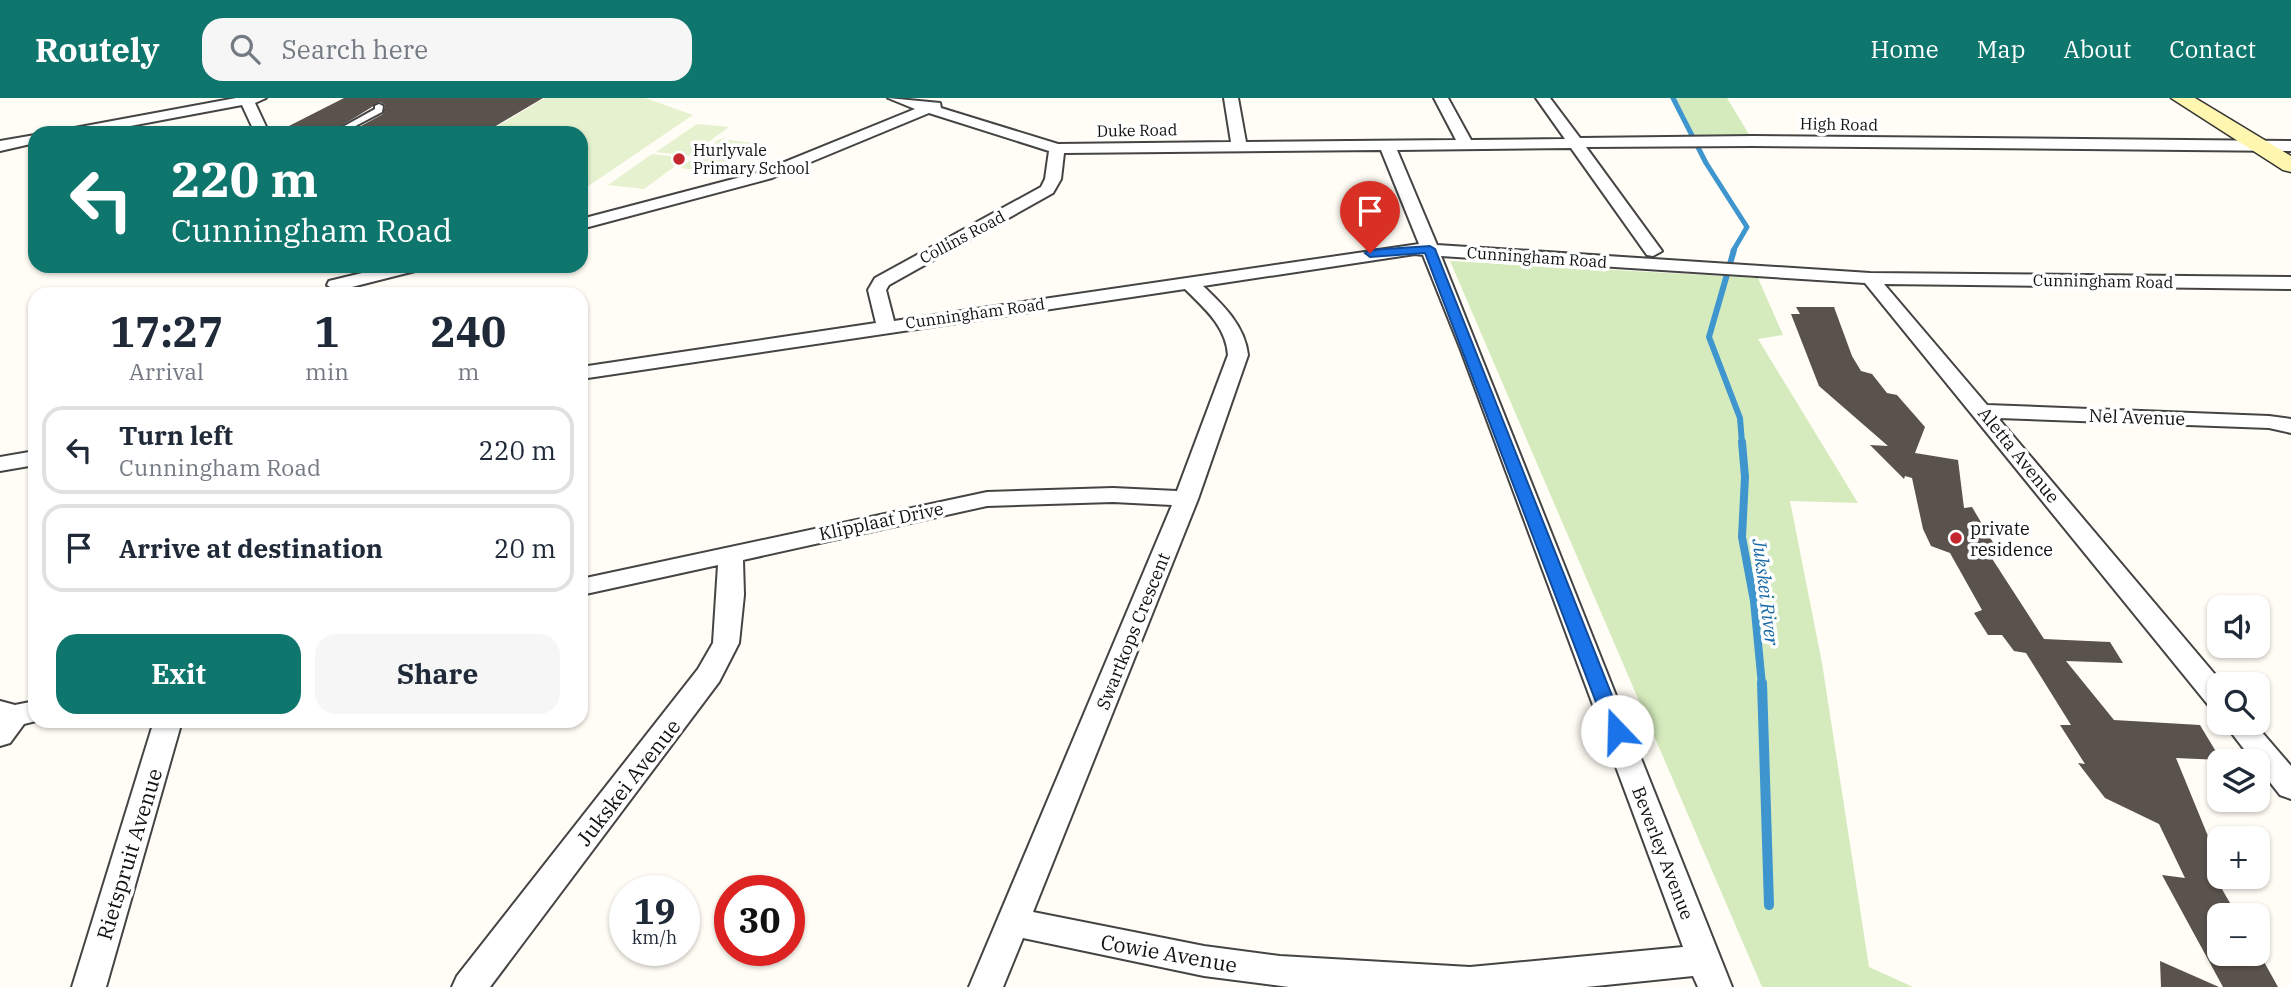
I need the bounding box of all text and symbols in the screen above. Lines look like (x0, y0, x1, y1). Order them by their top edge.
search box (202, 18, 692, 81)
text: Routely (35, 28, 160, 71)
icon: search (226, 30, 264, 68)
text: Search here (282, 32, 428, 66)
text: Home (1871, 33, 1939, 65)
text: Map (1977, 33, 2025, 65)
text: About (2063, 33, 2131, 65)
text: Contact (2169, 33, 2256, 65)
street label: High Road (1800, 113, 1879, 135)
street label: Duke Road (1096, 119, 1178, 141)
place label: Hurlyvale Primary School (693, 140, 810, 178)
text: 220 m (171, 147, 318, 210)
marker: Hurlyvale Primary School (671, 151, 687, 167)
icon: left (56, 154, 147, 245)
pin (1340, 181, 1400, 253)
icon: arrive (1351, 192, 1389, 230)
street label: Collins Road (916, 206, 1008, 268)
text: Cunningham Road (171, 209, 452, 251)
street label: Cunningham Road (1466, 242, 1608, 272)
street label: Cunningham Road (2033, 270, 2174, 292)
street label: Cunningham Road (904, 293, 1046, 333)
text: 17:27 (110, 304, 223, 359)
text: 1 (314, 304, 340, 359)
text: 240 (431, 304, 506, 359)
text: Arrival (129, 356, 204, 386)
text: min (305, 356, 349, 386)
text: m (457, 356, 479, 386)
street label: Aletta Avenue (1973, 402, 2065, 508)
street label: Nel Avenue (2088, 404, 2186, 430)
text: Turn left (119, 418, 233, 452)
icon: left (60, 431, 98, 469)
text: 220 m (478, 433, 556, 467)
text: Cunningham Road (119, 452, 321, 482)
street label: Klipplaat Drive (817, 497, 945, 545)
place label: private residence (1970, 517, 2053, 561)
icon: arrive (60, 529, 98, 567)
marker: private residence (1948, 530, 1964, 546)
text: Arrive at destination (119, 531, 383, 565)
text: 20 m (494, 531, 556, 565)
water label: Jukskei River (1747, 536, 1785, 647)
street label: Swartkops Crescent (1091, 549, 1175, 713)
map controls (2207, 595, 2270, 966)
button: sound (2207, 595, 2270, 658)
button: Exit (56, 634, 301, 714)
button: Share (315, 634, 560, 714)
button: search (2207, 672, 2270, 735)
position arrow (1580, 694, 1654, 768)
street label: Jukskei Avenue (570, 713, 686, 851)
button: layers (2207, 749, 2270, 812)
street label: Rietspruit Avenue (90, 765, 168, 943)
street label: Beverley Avenue (1627, 783, 1699, 923)
button: + (2207, 826, 2270, 889)
speed limit sign: 30 (714, 875, 805, 966)
text: 19 (633, 888, 676, 934)
button: − (2207, 903, 2270, 966)
text: km/h (632, 926, 677, 949)
street label: Cowie Avenue (1099, 927, 1239, 979)

